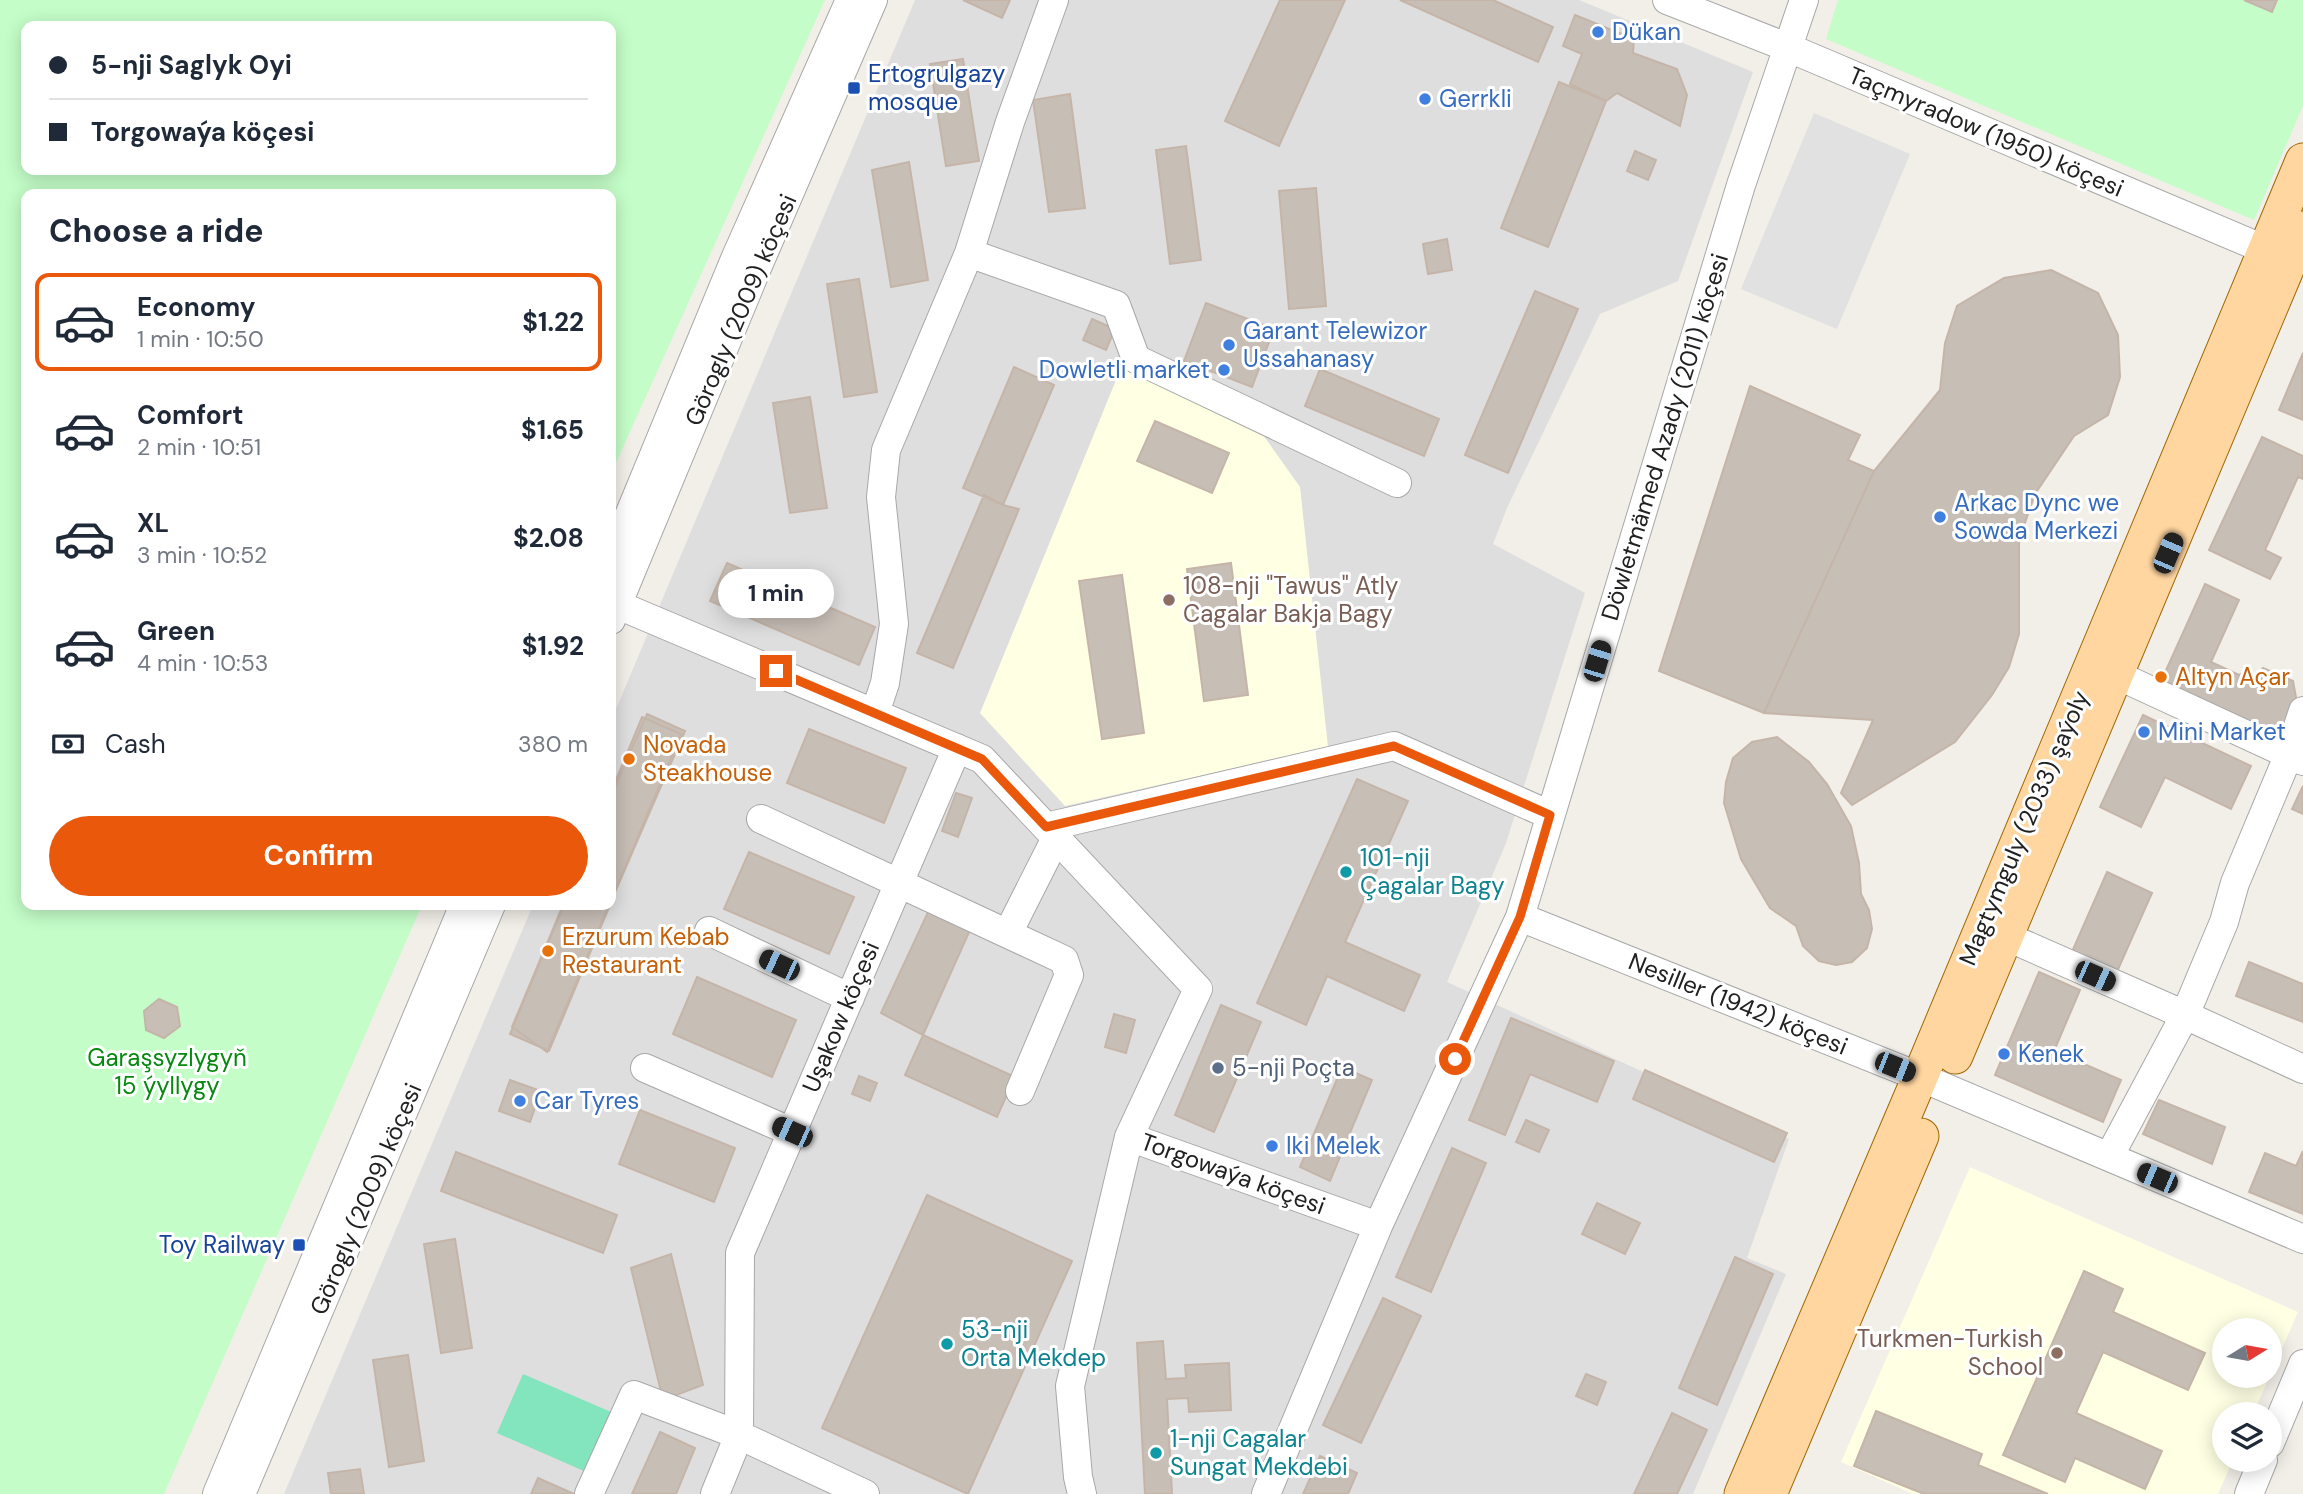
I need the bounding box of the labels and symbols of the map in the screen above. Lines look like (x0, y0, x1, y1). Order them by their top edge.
place label: Dükan (1612, 16, 1681, 47)
marker: Dükan (1590, 24, 1606, 40)
place label: Ertogrulgazy mosque (868, 58, 1005, 117)
street label: Taçmyradow (1950) köçesi (1844, 59, 2128, 204)
marker: Ertogrulgazy mosque (846, 80, 862, 96)
place label: Gerrkli (1439, 83, 1512, 114)
marker: Gerrkli (1417, 91, 1433, 107)
street label: Görogly (2009) köçesi (678, 189, 803, 430)
street label: Döwletmämed Azady (2011) köçesi (1594, 250, 1735, 624)
place label: Garant Telewizor Ussahanasy (1243, 315, 1427, 374)
marker: Garant Telewizor Ussahanasy (1221, 337, 1237, 353)
place label: Dowletli market (1039, 354, 1210, 385)
marker: Dowletli market (1216, 362, 1232, 378)
place label: Arkac Dync we Sowda Merkezi (1954, 487, 2119, 546)
marker: Arkac Dync we Sowda Merkezi (1932, 509, 1948, 525)
car (2151, 530, 2186, 576)
callout: 1 min (718, 570, 834, 618)
place label: 108-nji "Tawus" Atly Cagalar Bakja Bagy (1183, 570, 1398, 629)
marker: 108-nji "Tawus" Atly Cagalar Bakja Bagy (1161, 592, 1177, 608)
car (1581, 638, 1614, 684)
route end (760, 655, 792, 687)
place label: Altyn Açar (2175, 661, 2290, 692)
marker: Altyn Açar (2153, 669, 2169, 685)
street label: Magtymguly (2033) şaýoly (1952, 686, 2096, 970)
place label: Mini Market (2158, 716, 2286, 747)
marker: Mini Market (2136, 724, 2152, 740)
place label: Novada Steakhouse (643, 729, 772, 788)
marker: Novada Steakhouse (621, 751, 637, 767)
place label: 101-nji Çagalar Bagy (1360, 842, 1505, 901)
marker: 101-nji Çagalar Bagy (1338, 864, 1354, 880)
place label: Erzurum Kebab Restaurant (562, 921, 730, 980)
street label: Uşakow köçesi (795, 937, 886, 1097)
marker: Erzurum Kebab Restaurant (540, 943, 556, 959)
street label: Nesiller (1942) köçesi (1624, 945, 1852, 1062)
car (756, 947, 803, 983)
car (2072, 958, 2119, 994)
place label: Kenek (2018, 1038, 2084, 1069)
park label: Garaşsyzlygyň 15 ýyllygy (87, 1042, 247, 1101)
route start (1439, 1043, 1471, 1075)
marker: Kenek (1996, 1046, 2012, 1062)
car (1872, 1049, 1919, 1085)
place label: 5-nji Poçta (1232, 1052, 1355, 1083)
marker: 5-nji Poçta (1210, 1060, 1226, 1076)
street label: Görogly (2009) köçesi (303, 1078, 428, 1319)
place label: Car Tyres (534, 1085, 639, 1116)
marker: Car Tyres (512, 1093, 528, 1109)
car (769, 1114, 816, 1150)
street label: Torgowaýa köçesi (1137, 1126, 1330, 1221)
place label: Iki Melek (1286, 1130, 1381, 1161)
marker: Iki Melek (1264, 1138, 1280, 1154)
car (2134, 1160, 2181, 1196)
place label: Toy Railway (159, 1229, 285, 1260)
marker: Toy Railway (291, 1237, 307, 1253)
place label: 53-nji Orta Mekdep (961, 1314, 1106, 1373)
north arrow (2212, 1318, 2282, 1388)
place label: Turkmen-Turkish School (1857, 1323, 2043, 1382)
marker: 53-nji Orta Mekdep (939, 1336, 955, 1352)
marker: Turkmen-Turkish School (2049, 1345, 2065, 1361)
place label: 1-nji Cagalar Sungat Mekdebi (1170, 1423, 1348, 1482)
marker: 1-nji Cagalar Sungat Mekdebi (1148, 1445, 1164, 1461)

